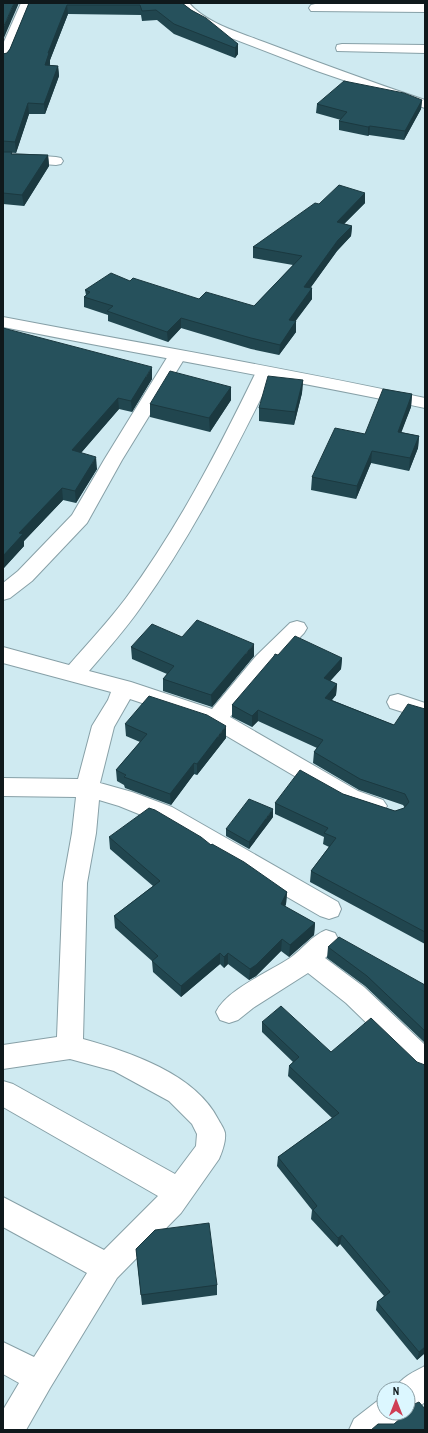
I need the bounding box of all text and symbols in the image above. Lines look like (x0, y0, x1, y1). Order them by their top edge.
north arrow (376, 1381, 416, 1421)
text: N (393, 1384, 399, 1398)

